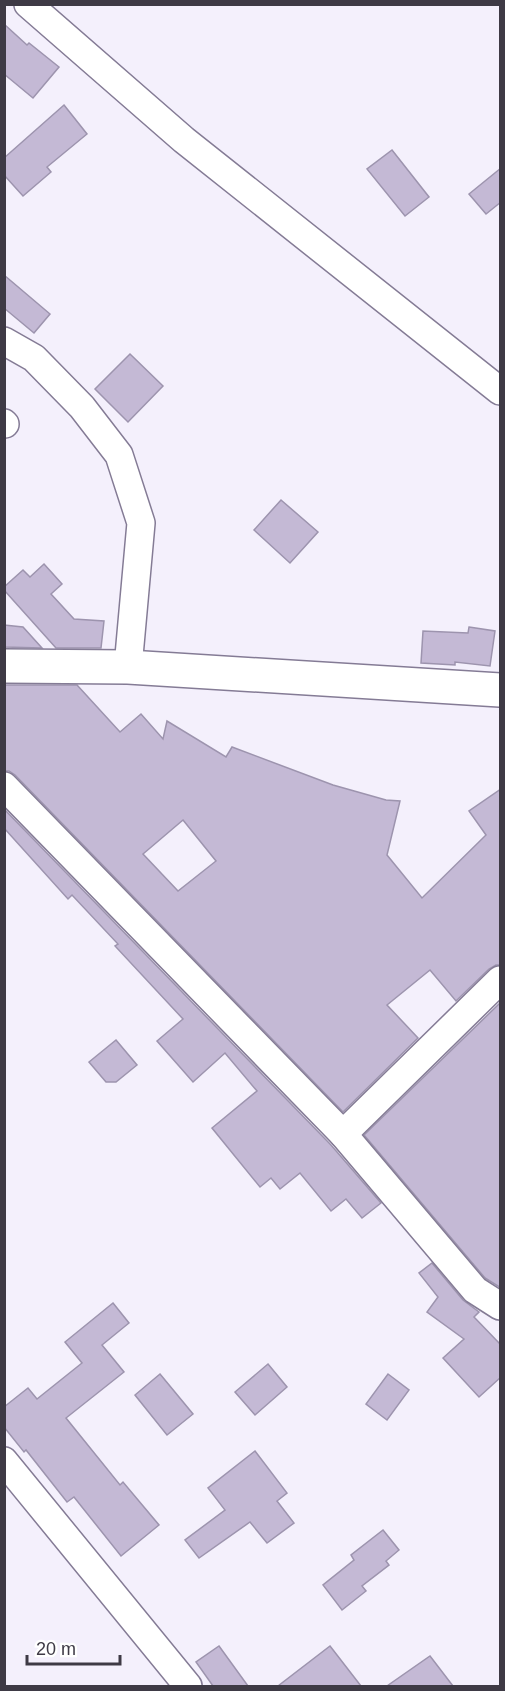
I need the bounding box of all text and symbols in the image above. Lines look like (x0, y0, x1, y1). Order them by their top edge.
scale bar (27, 1628, 120, 1666)
text: 20 m (36, 1639, 76, 1659)

